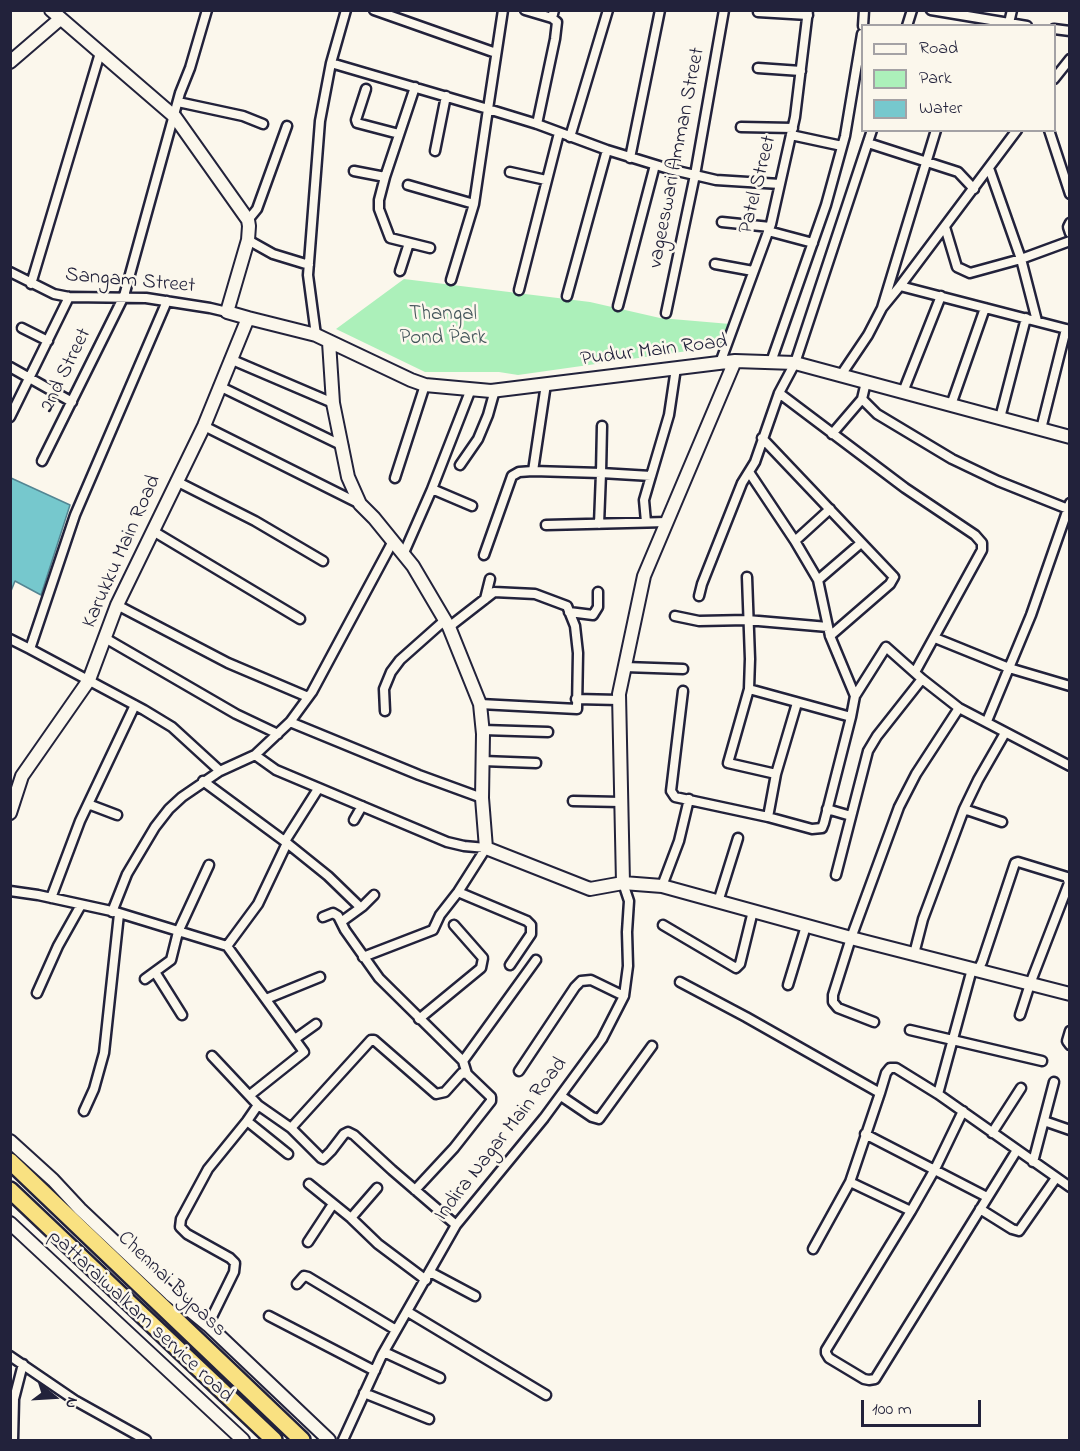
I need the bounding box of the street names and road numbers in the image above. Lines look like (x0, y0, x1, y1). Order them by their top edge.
street label: vageeswari Amman Street (644, 45, 712, 271)
street label: Patel Street (735, 133, 783, 237)
street label: Sangam Street (64, 264, 196, 300)
street label: 2nd Street (36, 325, 98, 417)
street label: Pudur Main Road (579, 331, 729, 373)
street label: Karukku Main Road (78, 472, 168, 632)
street label: Indira Nagar Main Road (430, 1053, 574, 1227)
street label: pattaraiwalkam service road (42, 1225, 238, 1409)
street label: Chennai Bypass (111, 1227, 231, 1343)

